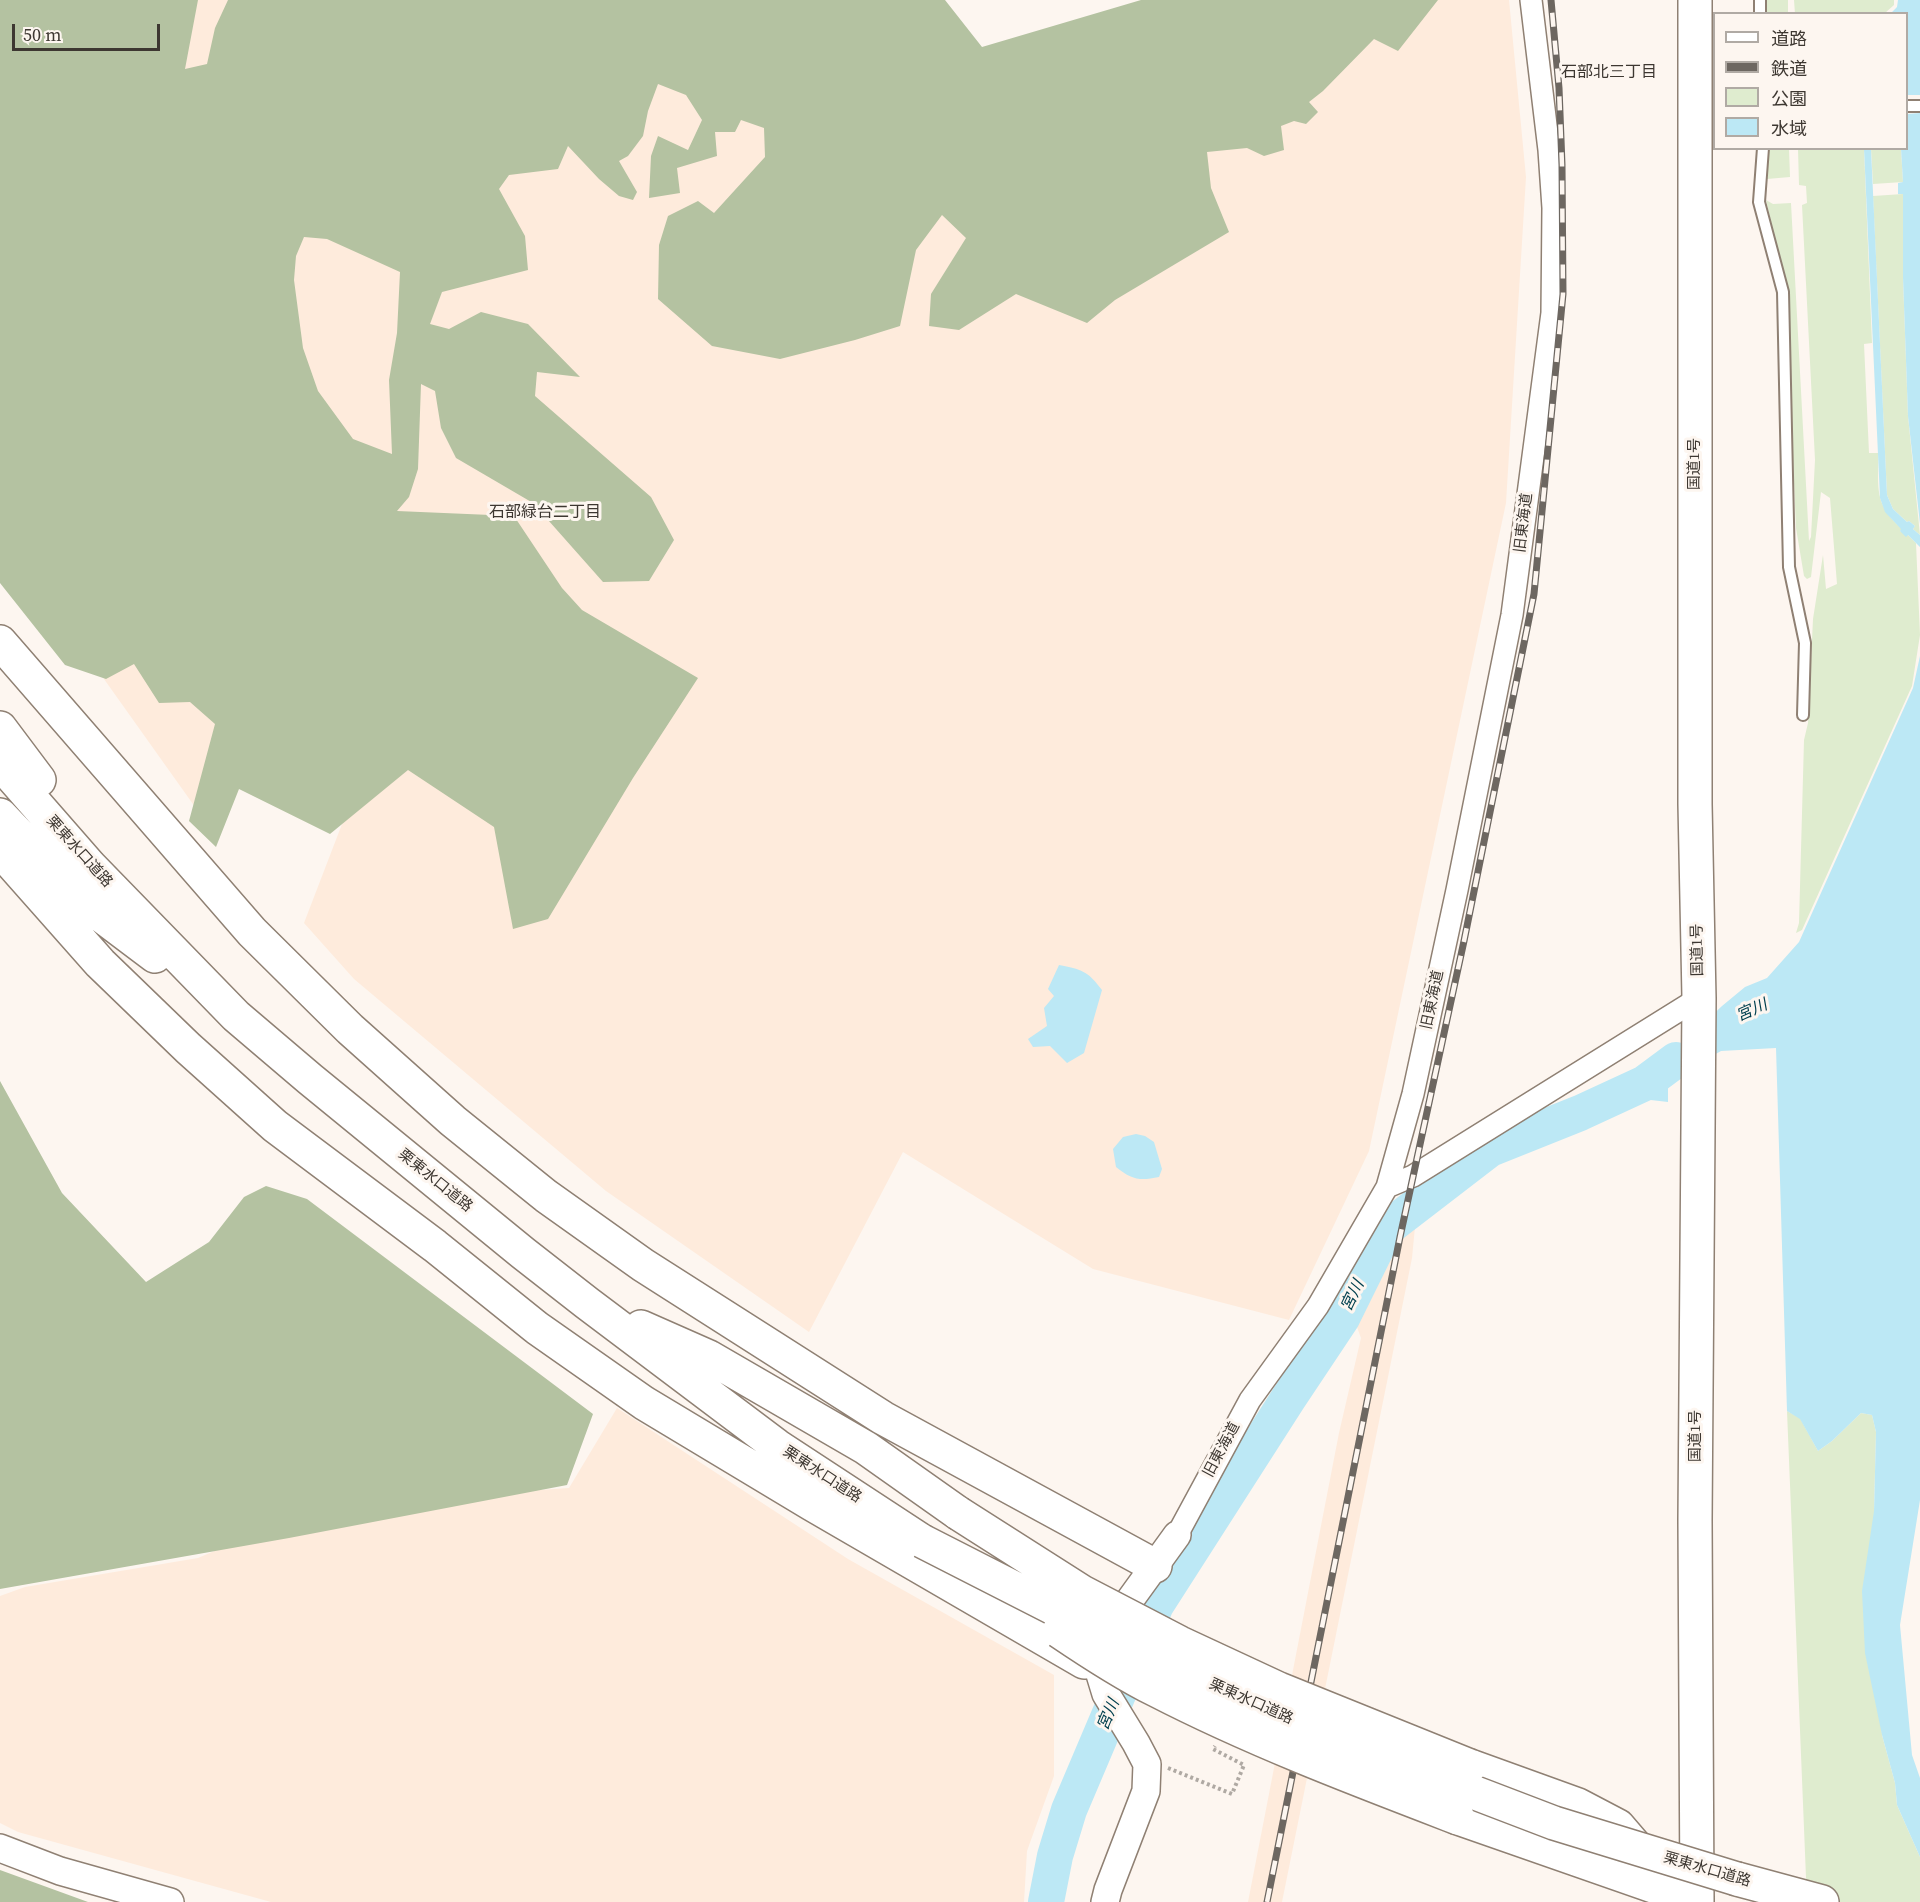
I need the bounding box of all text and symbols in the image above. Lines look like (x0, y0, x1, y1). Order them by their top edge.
scale bar (15, 12, 164, 50)
legend (1713, 12, 1908, 150)
text: 50 m (23, 22, 61, 47)
text: 道路 (1771, 26, 1807, 51)
text: 鉄道 (1771, 56, 1807, 81)
district label: 石部北三丁目 (1561, 63, 1657, 83)
text: 公園 (1771, 86, 1807, 111)
text: 水域 (1771, 116, 1807, 141)
street label: 国道1号 (1686, 438, 1704, 490)
street label: 旧東海道 (1511, 492, 1537, 554)
district label: 石部緑台二丁目 (489, 503, 601, 523)
street label: 栗東水口道路 (42, 813, 116, 891)
street label: 国道1号 (1689, 924, 1707, 976)
street label: 旧東海道 (1418, 969, 1448, 1031)
water label: 宮川 (1733, 996, 1771, 1026)
street label: 栗東水口道路 (394, 1146, 476, 1216)
water label: 宮川 (1337, 1277, 1369, 1315)
street label: 国道1号 (1687, 1410, 1705, 1462)
street label: 旧東海道 (1200, 1419, 1244, 1481)
street label: 栗東水口道路 (779, 1443, 865, 1507)
street label: 栗東水口道路 (1206, 1675, 1296, 1729)
water label: 宮川 (1094, 1697, 1124, 1733)
street label: 栗東水口道路 (1661, 1849, 1753, 1891)

